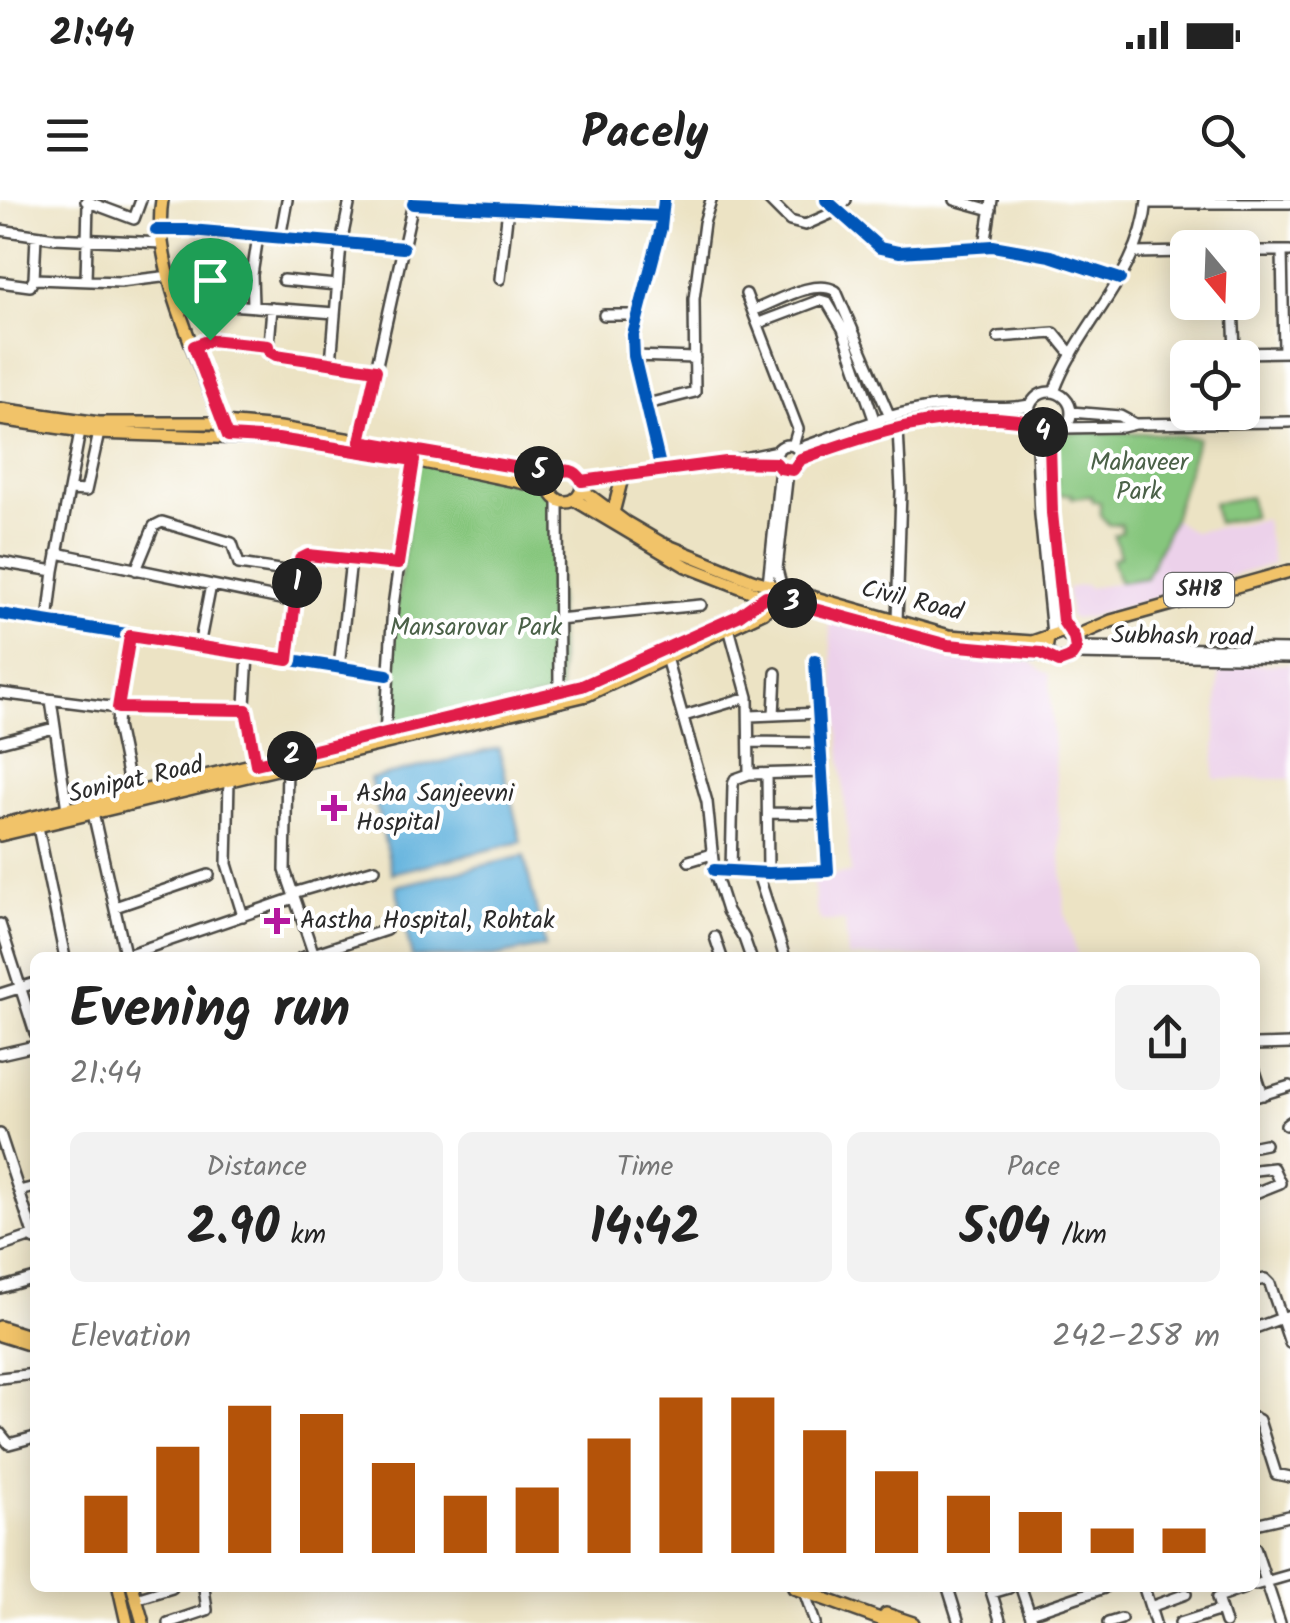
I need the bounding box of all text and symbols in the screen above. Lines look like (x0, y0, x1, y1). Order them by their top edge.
text: 21:44 (50, 5, 134, 65)
text: Pacely (582, 99, 709, 171)
icon: menu (40, 108, 95, 163)
icon: search (1195, 108, 1250, 163)
north arrow (1170, 230, 1260, 320)
map controls (1170, 230, 1260, 430)
pin (168, 238, 253, 341)
icon: arrive (183, 253, 238, 308)
button: locate (1170, 340, 1260, 430)
pin: 4 (1018, 407, 1068, 457)
text: 4 (1035, 409, 1051, 454)
park label: Mahaveer Park (1090, 443, 1190, 512)
pin: 5 (514, 446, 564, 496)
text: 5 (532, 448, 546, 493)
pin: 1 (272, 558, 322, 608)
text: 1 (293, 560, 301, 605)
street label: Civil Road (857, 569, 969, 633)
road number: SH18 (1164, 573, 1234, 607)
pin: 3 (767, 578, 817, 628)
text: 3 (784, 580, 800, 625)
park label: Mansarovar Park (390, 608, 563, 648)
street label: Subhash road (1111, 616, 1255, 658)
pin: 2 (267, 731, 317, 781)
text: 2 (284, 733, 300, 778)
street label: Sonipat Road (65, 745, 209, 815)
place label: Asha Sanjeevni Hospital (356, 774, 515, 843)
marker: Asha Sanjeevni Hospital (321, 795, 347, 821)
place label: Aastha Hospital, Rohtak (300, 901, 555, 941)
marker: Aastha Hospital, Rohtak (264, 908, 290, 934)
text: Evening run (70, 968, 350, 1055)
button: share (1115, 985, 1220, 1090)
text: 21:44 (70, 1049, 142, 1100)
text: Distance (206, 1145, 307, 1190)
text: Time (617, 1145, 673, 1190)
text: Pace (1007, 1145, 1060, 1190)
text: 2.90 (187, 1190, 279, 1270)
text: 14:42 (589, 1190, 701, 1270)
text: 5:04 (960, 1190, 1050, 1270)
text: km (279, 1213, 326, 1258)
text: /km (1050, 1213, 1107, 1258)
text: Elevation (70, 1312, 191, 1363)
text: 242–258 m (1052, 1312, 1220, 1363)

